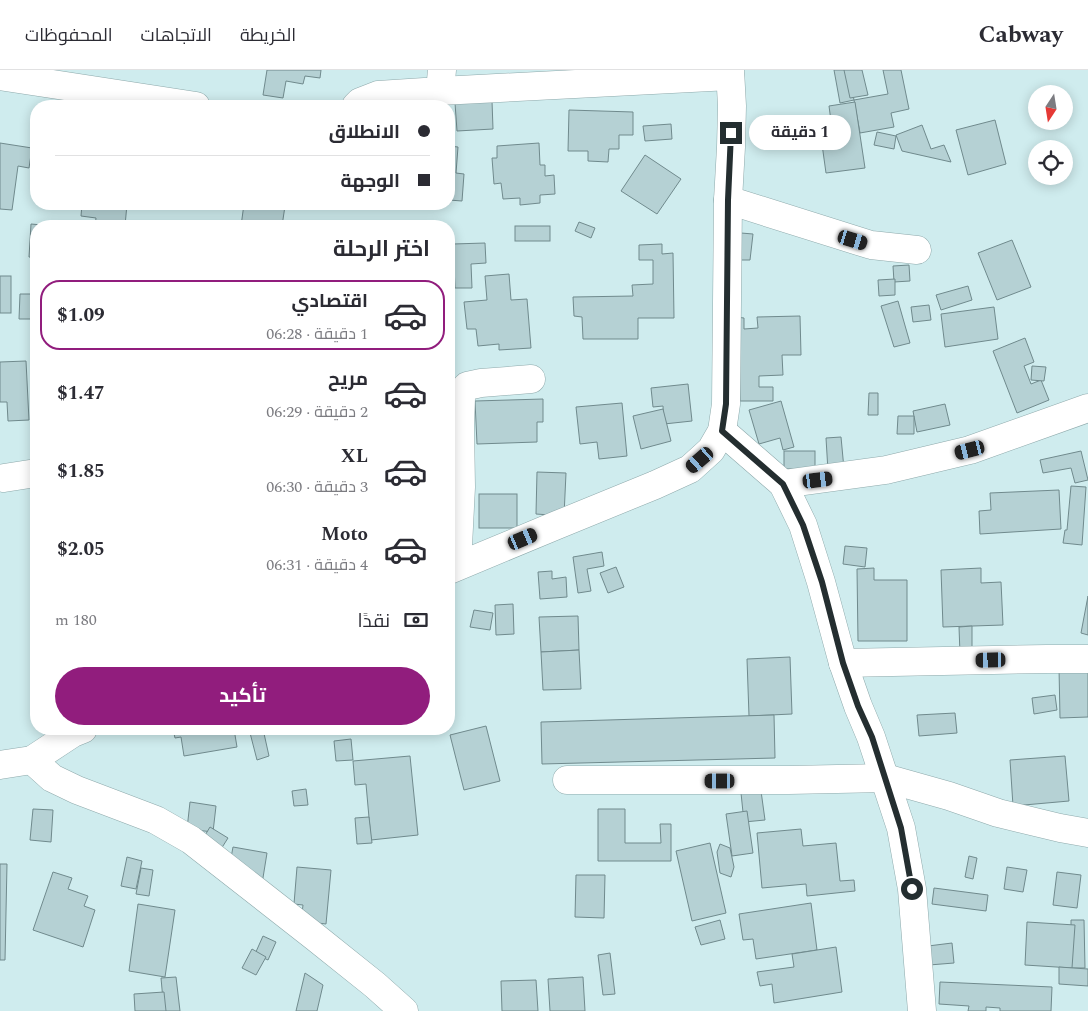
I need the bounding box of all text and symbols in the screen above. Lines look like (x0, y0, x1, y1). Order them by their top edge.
text: Cabway (978, 17, 1063, 53)
text: المحفوظات (25, 22, 113, 49)
text: الاتجاهات (141, 22, 212, 49)
text: الخريطة (240, 22, 296, 49)
north arrow (1028, 85, 1072, 130)
map controls (1028, 85, 1073, 185)
callout: 1 دقيقة (748, 116, 851, 150)
text: الانطلاق (329, 118, 400, 147)
text: 1 دقيقة (771, 120, 829, 144)
route end (720, 122, 742, 144)
button: locate (1028, 140, 1073, 185)
text: الوجهة (340, 167, 400, 196)
car (836, 228, 869, 252)
text: اختر الرحلة (333, 233, 430, 266)
text: اقتصادي (292, 287, 368, 316)
icon: car (383, 293, 428, 338)
text: $1.09 (57, 301, 105, 330)
text: 1 دقيقة · 06:28 (266, 322, 368, 346)
text: مريح (328, 365, 368, 394)
icon: car (383, 371, 428, 416)
text: $1.47 (57, 379, 105, 408)
text: 2 دقيقة · 06:29 (266, 400, 368, 424)
car (953, 439, 986, 461)
text: XL (341, 442, 368, 471)
car (683, 444, 716, 476)
icon: car (383, 449, 428, 494)
text: $1.85 (57, 457, 105, 486)
car (802, 471, 833, 489)
text: 3 دقيقة · 06:30 (266, 475, 368, 499)
text: Moto (321, 520, 368, 549)
car (506, 526, 539, 552)
icon: car (383, 527, 428, 572)
text: $2.05 (57, 535, 105, 564)
text: 4 دقيقة · 06:31 (266, 553, 368, 577)
icon: cash (402, 606, 430, 634)
text: نقدًا (358, 607, 390, 636)
text: 180 m (55, 608, 97, 632)
car (975, 652, 1006, 668)
button: تأكيد (55, 667, 430, 725)
car (705, 774, 735, 789)
route start (901, 878, 923, 900)

